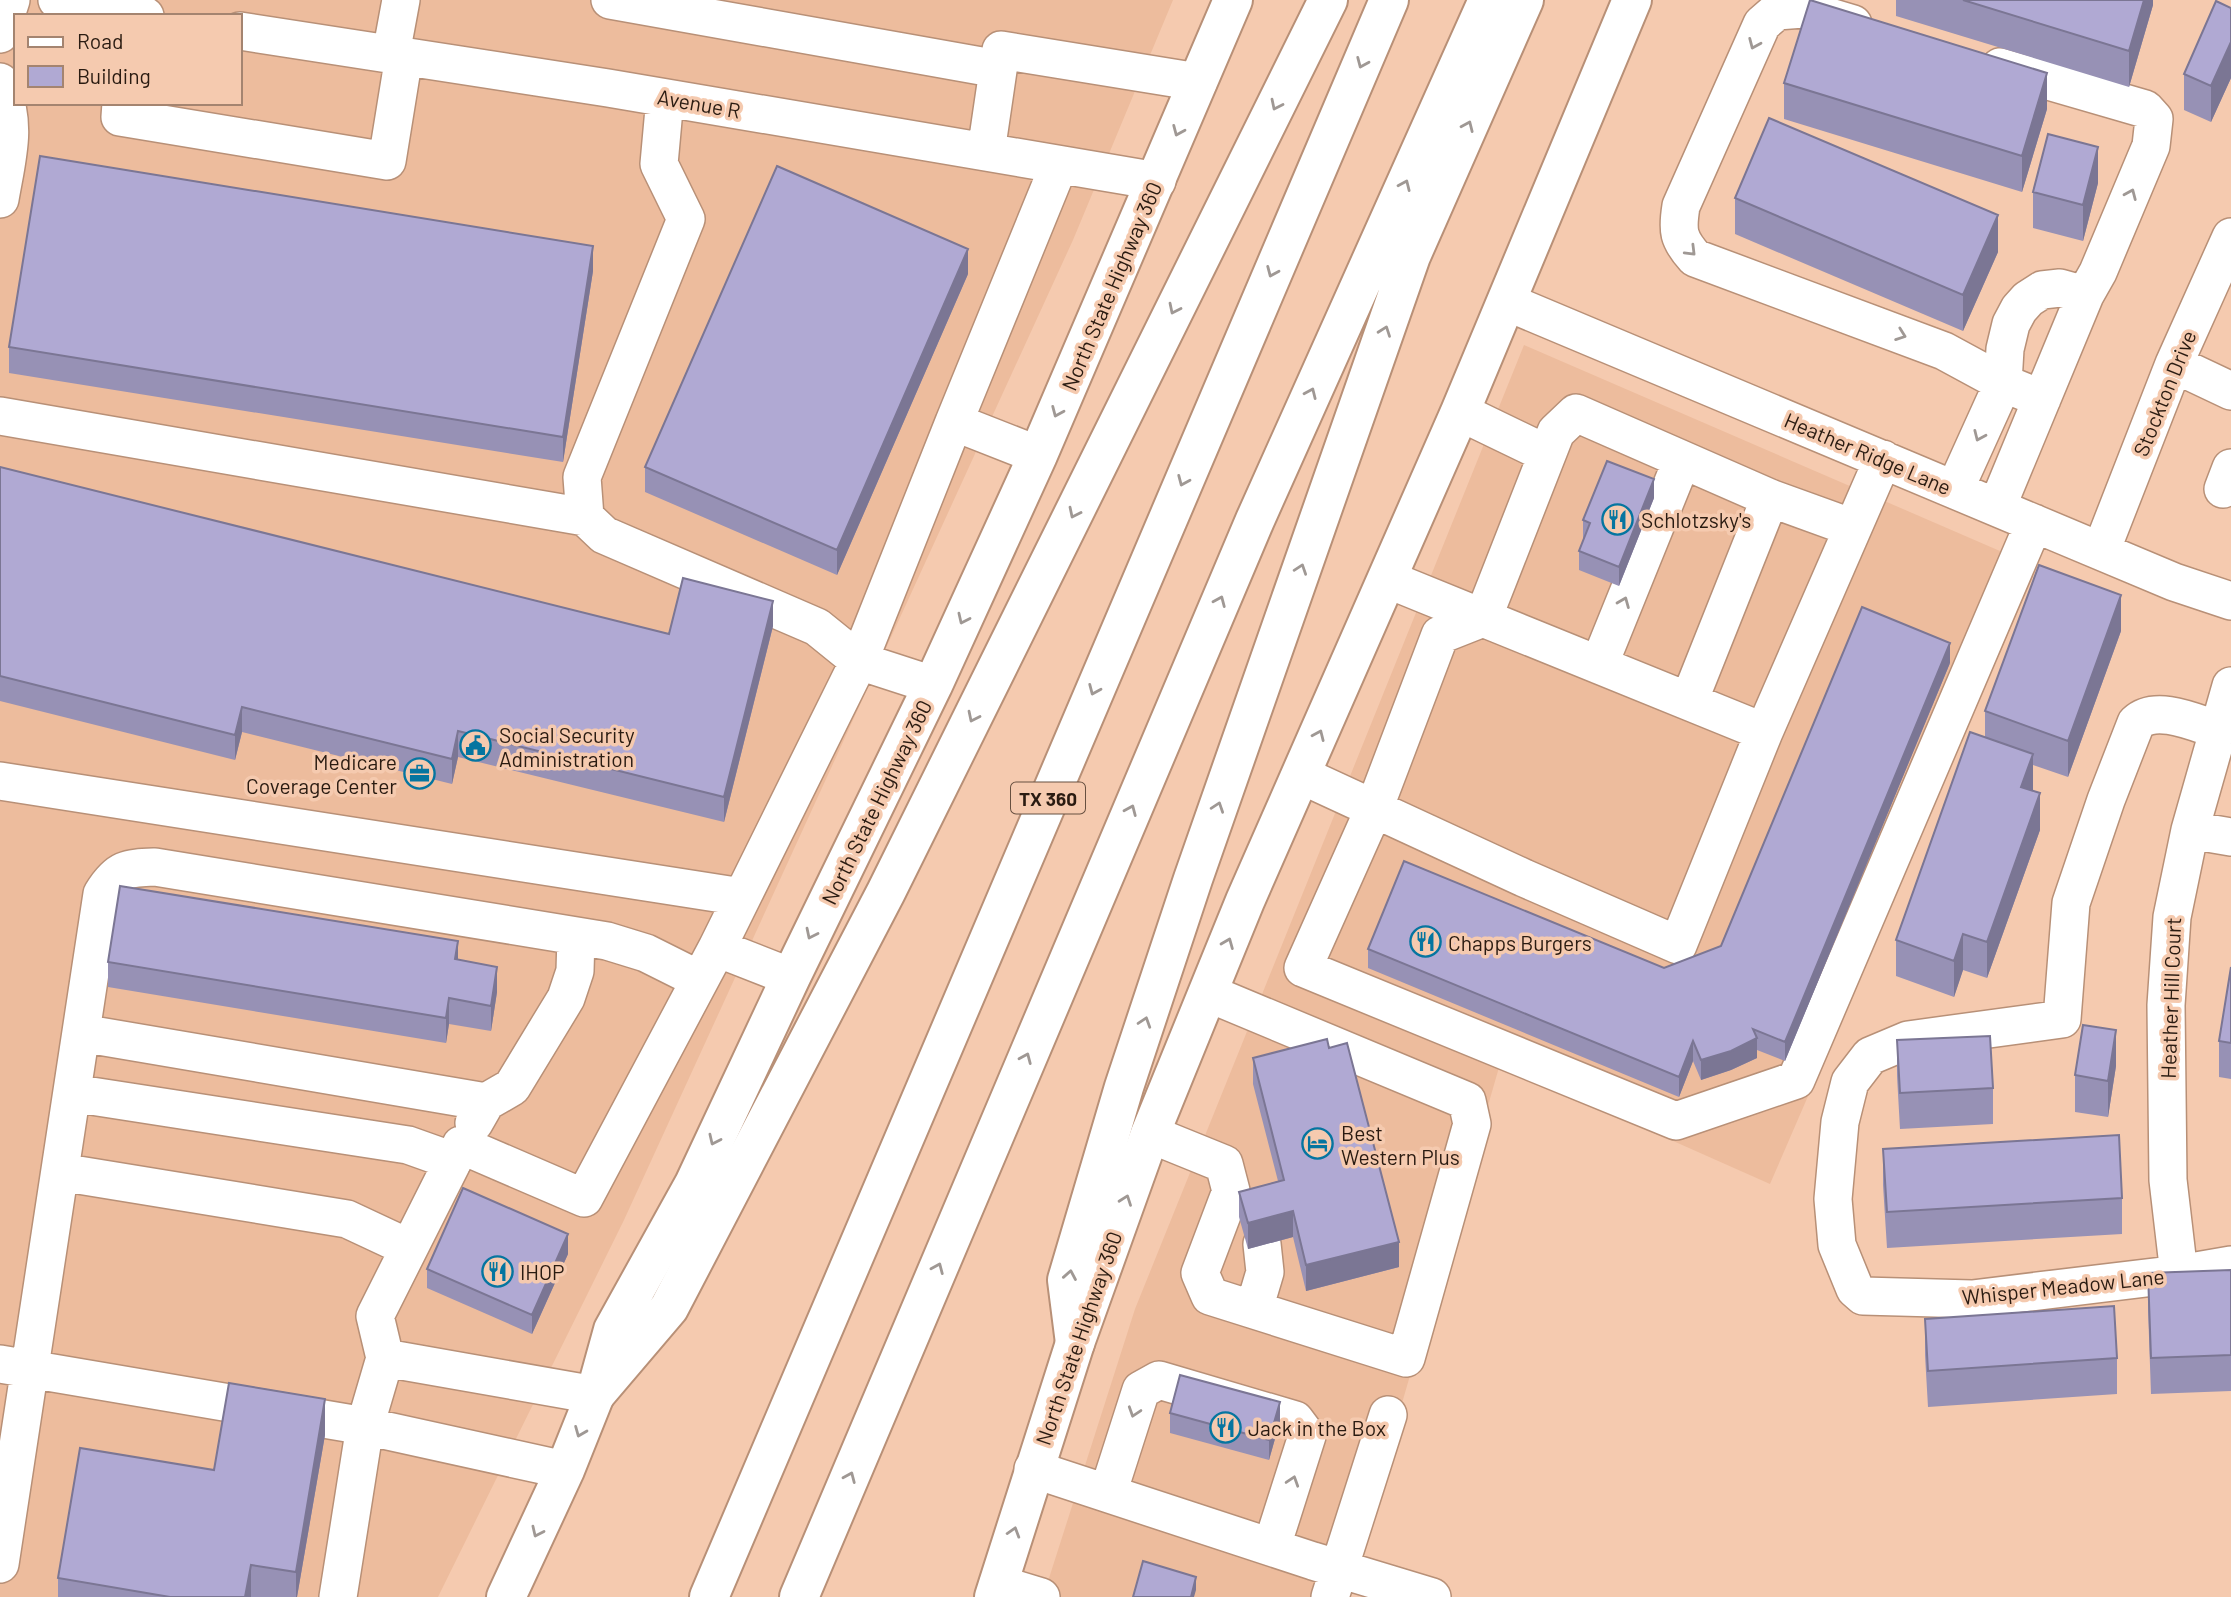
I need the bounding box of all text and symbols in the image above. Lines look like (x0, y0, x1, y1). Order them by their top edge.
legend (14, 14, 242, 105)
text: Road (77, 28, 123, 53)
one-way arrow (1748, 37, 1762, 50)
one-way arrow (1356, 55, 1370, 68)
text: Building (77, 63, 151, 88)
street label: Avenue R (656, 83, 742, 123)
one-way arrow (1270, 98, 1284, 110)
one-way arrow (1460, 121, 1474, 133)
one-way arrow (1172, 123, 1186, 136)
street label: North State Highway 360 (1056, 178, 1166, 394)
one-way arrow (1397, 180, 1411, 192)
one-way arrow (2123, 188, 2137, 201)
one-way arrow (1683, 243, 1696, 256)
one-way arrow (1266, 264, 1280, 277)
one-way arrow (1169, 302, 1183, 314)
one-way arrow (1377, 326, 1391, 338)
street label: Stockton Drive (2127, 326, 2201, 460)
one-way arrow (1895, 327, 1907, 341)
one-way arrow (1303, 388, 1317, 400)
one-way arrow (1051, 404, 1065, 417)
street label: Heather Ridge Lane (1781, 407, 1955, 499)
one-way arrow (1973, 429, 1987, 441)
one-way arrow (1177, 474, 1191, 486)
restaurant icon: Schlotzsky's (1601, 502, 1635, 536)
one-way arrow (1068, 506, 1082, 518)
place label: Schlotzsky's (1641, 507, 1751, 532)
one-way arrow (1293, 563, 1307, 575)
one-way arrow (1212, 596, 1226, 608)
one-way arrow (1616, 597, 1630, 609)
one-way arrow (957, 612, 971, 624)
one-way arrow (1088, 683, 1102, 696)
street label: North State Highway 360 (816, 696, 936, 908)
one-way arrow (967, 710, 981, 722)
place label: Social Security Administration (499, 722, 635, 771)
public building icon: Social Security Administration (459, 729, 493, 763)
one-way arrow (1311, 730, 1325, 742)
place label: Medicare Coverage Center (246, 749, 397, 798)
office icon: Medicare Coverage Center (403, 756, 437, 790)
road number: TX 360 (1011, 782, 1085, 814)
one-way arrow (1210, 801, 1224, 813)
one-way arrow (1123, 805, 1137, 818)
street label: Heather Hill Court (2155, 917, 2185, 1079)
restaurant icon: Chapps Burgers (1408, 925, 1442, 959)
one-way arrow (806, 927, 820, 939)
place label: Chapps Burgers (1448, 930, 1592, 955)
one-way arrow (1220, 938, 1234, 951)
one-way arrow (1137, 1017, 1152, 1029)
one-way arrow (1018, 1053, 1032, 1065)
place label: Best Western Plus (1341, 1120, 1460, 1169)
hotel icon: Best Western Plus (1301, 1127, 1335, 1161)
one-way arrow (708, 1133, 722, 1145)
one-way arrow (1118, 1195, 1132, 1207)
street label: North State Highway 360 (1030, 1228, 1126, 1448)
restaurant icon: IHOP (480, 1254, 514, 1288)
place label: IHOP (520, 1259, 565, 1284)
one-way arrow (930, 1262, 944, 1275)
street label: Whisper Meadow Lane (1961, 1263, 2165, 1309)
one-way arrow (1062, 1270, 1077, 1281)
one-way arrow (1128, 1405, 1142, 1418)
restaurant icon: Jack in the Box (1208, 1410, 1242, 1444)
place label: Jack in the Box (1248, 1415, 1386, 1440)
one-way arrow (575, 1426, 589, 1438)
one-way arrow (841, 1472, 855, 1484)
one-way arrow (1284, 1475, 1299, 1487)
one-way arrow (531, 1524, 545, 1537)
one-way arrow (1005, 1526, 1020, 1538)

